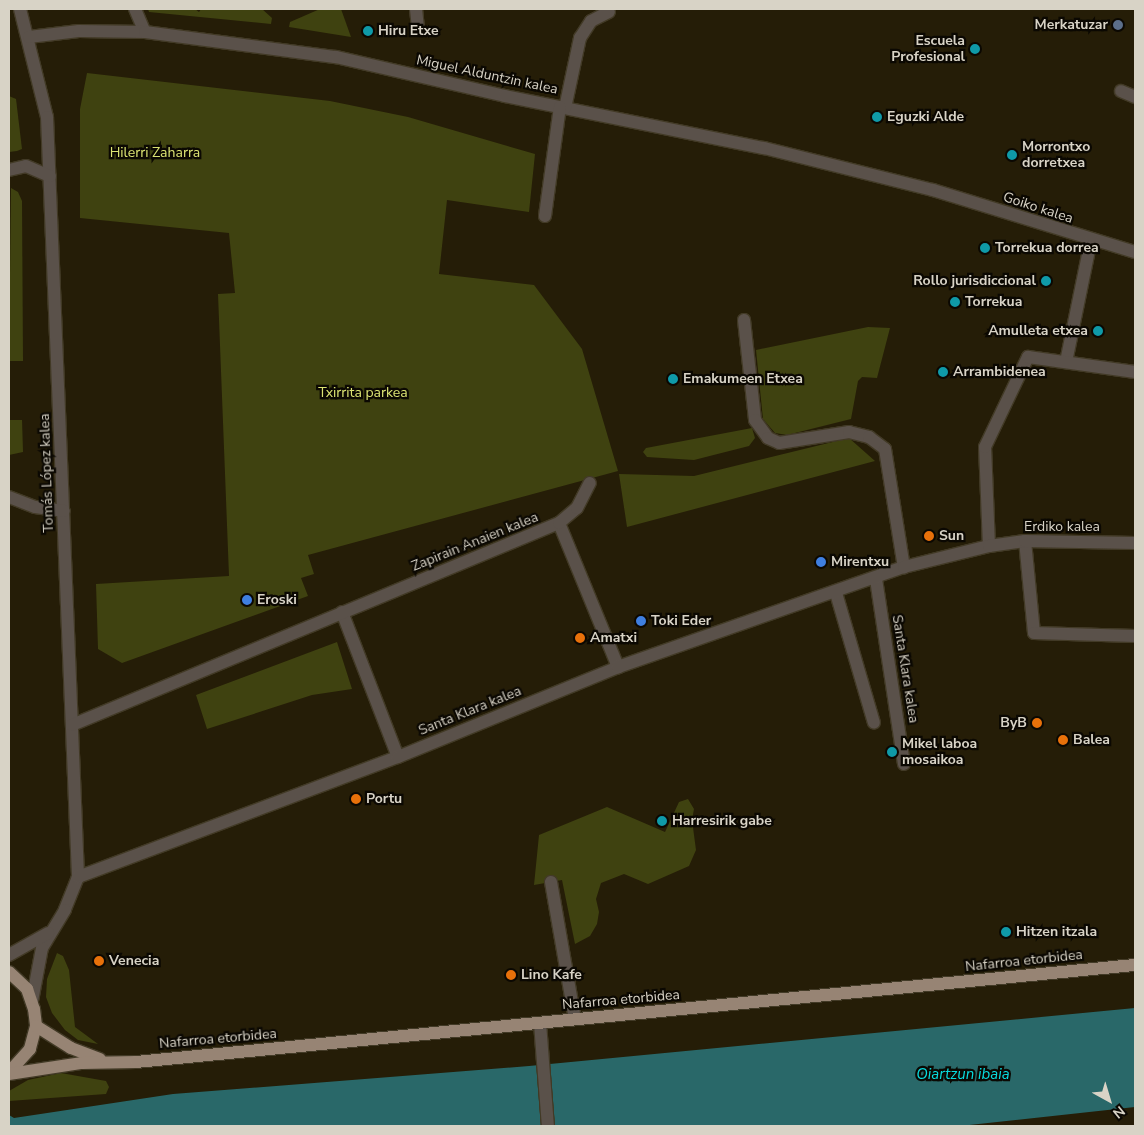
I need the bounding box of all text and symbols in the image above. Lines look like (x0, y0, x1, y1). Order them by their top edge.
place label: Merkatuzar (1034, 17, 1108, 33)
marker: Merkatuzar (1112, 19, 1124, 31)
place label: Hiru Etxe (378, 23, 439, 39)
marker: Hiru Etxe (362, 25, 374, 37)
place label: Escuela Profesional (891, 33, 965, 65)
marker: Escuela Profesional (969, 43, 981, 55)
street label: Miguel Alduntzin kalea (415, 52, 559, 98)
place label: Eguzki Alde (887, 109, 964, 125)
marker: Eguzki Alde (871, 111, 883, 123)
place label: Morrontxo dorretxea (1022, 139, 1090, 172)
park label: Hilerri Zaharra (110, 145, 200, 161)
marker: Morrontxo dorretxea (1006, 149, 1018, 161)
street label: Goiko kalea (1001, 189, 1075, 227)
place label: Torrekua dorrea (995, 240, 1099, 256)
marker: Torrekua dorrea (979, 242, 991, 254)
place label: Rollo jurisdiccional (913, 273, 1036, 289)
marker: Rollo jurisdiccional (1040, 275, 1052, 287)
place label: Torrekua (965, 294, 1022, 310)
marker: Torrekua (949, 296, 961, 308)
place label: Amulleta etxea (988, 323, 1088, 339)
marker: Amulleta etxea (1092, 325, 1104, 337)
place label: Arrambidenea (953, 364, 1046, 380)
marker: Arrambidenea (937, 366, 949, 378)
place label: Emakumeen Etxea (683, 371, 803, 387)
marker: Emakumeen Etxea (667, 373, 679, 385)
park label: Txirrita parkea (318, 385, 408, 401)
street label: Tomás López kalea (37, 413, 57, 533)
street label: Zapirain Anaien kalea (409, 509, 541, 575)
street label: Erdiko kalea (1024, 519, 1100, 535)
place label: Sun (939, 528, 964, 544)
marker: Sun (923, 530, 935, 542)
place label: Mirentxu (831, 554, 889, 570)
marker: Mirentxu (815, 556, 827, 568)
place label: Eroski (257, 592, 297, 608)
marker: Eroski (241, 594, 253, 606)
place label: Toki Eder (651, 613, 711, 629)
street label: Santa Klara kalea (888, 614, 922, 724)
marker: Toki Eder (635, 615, 647, 627)
place label: Amatxi (590, 630, 637, 646)
marker: Amatxi (574, 632, 586, 644)
street label: Santa Klara kalea (416, 683, 524, 739)
place label: ByB (1000, 715, 1027, 731)
marker: ByB (1031, 717, 1043, 729)
place label: Balea (1073, 732, 1110, 748)
marker: Balea (1057, 734, 1069, 746)
place label: Mikel laboa mosaikoa (902, 736, 977, 769)
marker: Mikel laboa mosaikoa (886, 746, 898, 758)
place label: Portu (366, 791, 402, 807)
marker: Portu (350, 793, 362, 805)
place label: Harresirik gabe (672, 813, 772, 829)
marker: Harresirik gabe (656, 815, 668, 827)
place label: Hitzen itzala (1016, 924, 1097, 940)
marker: Hitzen itzala (1000, 926, 1012, 938)
street label: Nafarroa etorbidea (964, 946, 1084, 976)
place label: Venecia (109, 953, 159, 969)
marker: Venecia (93, 955, 105, 967)
place label: Lino Kafe (521, 967, 582, 983)
marker: Lino Kafe (505, 969, 517, 981)
street label: Nafarroa etorbidea (561, 986, 681, 1014)
street label: Nafarroa etorbidea (158, 1025, 278, 1053)
water label: Oiartzun ibaia (916, 1066, 1010, 1084)
north arrow (1084, 1075, 1134, 1125)
text: N (1109, 1101, 1129, 1123)

